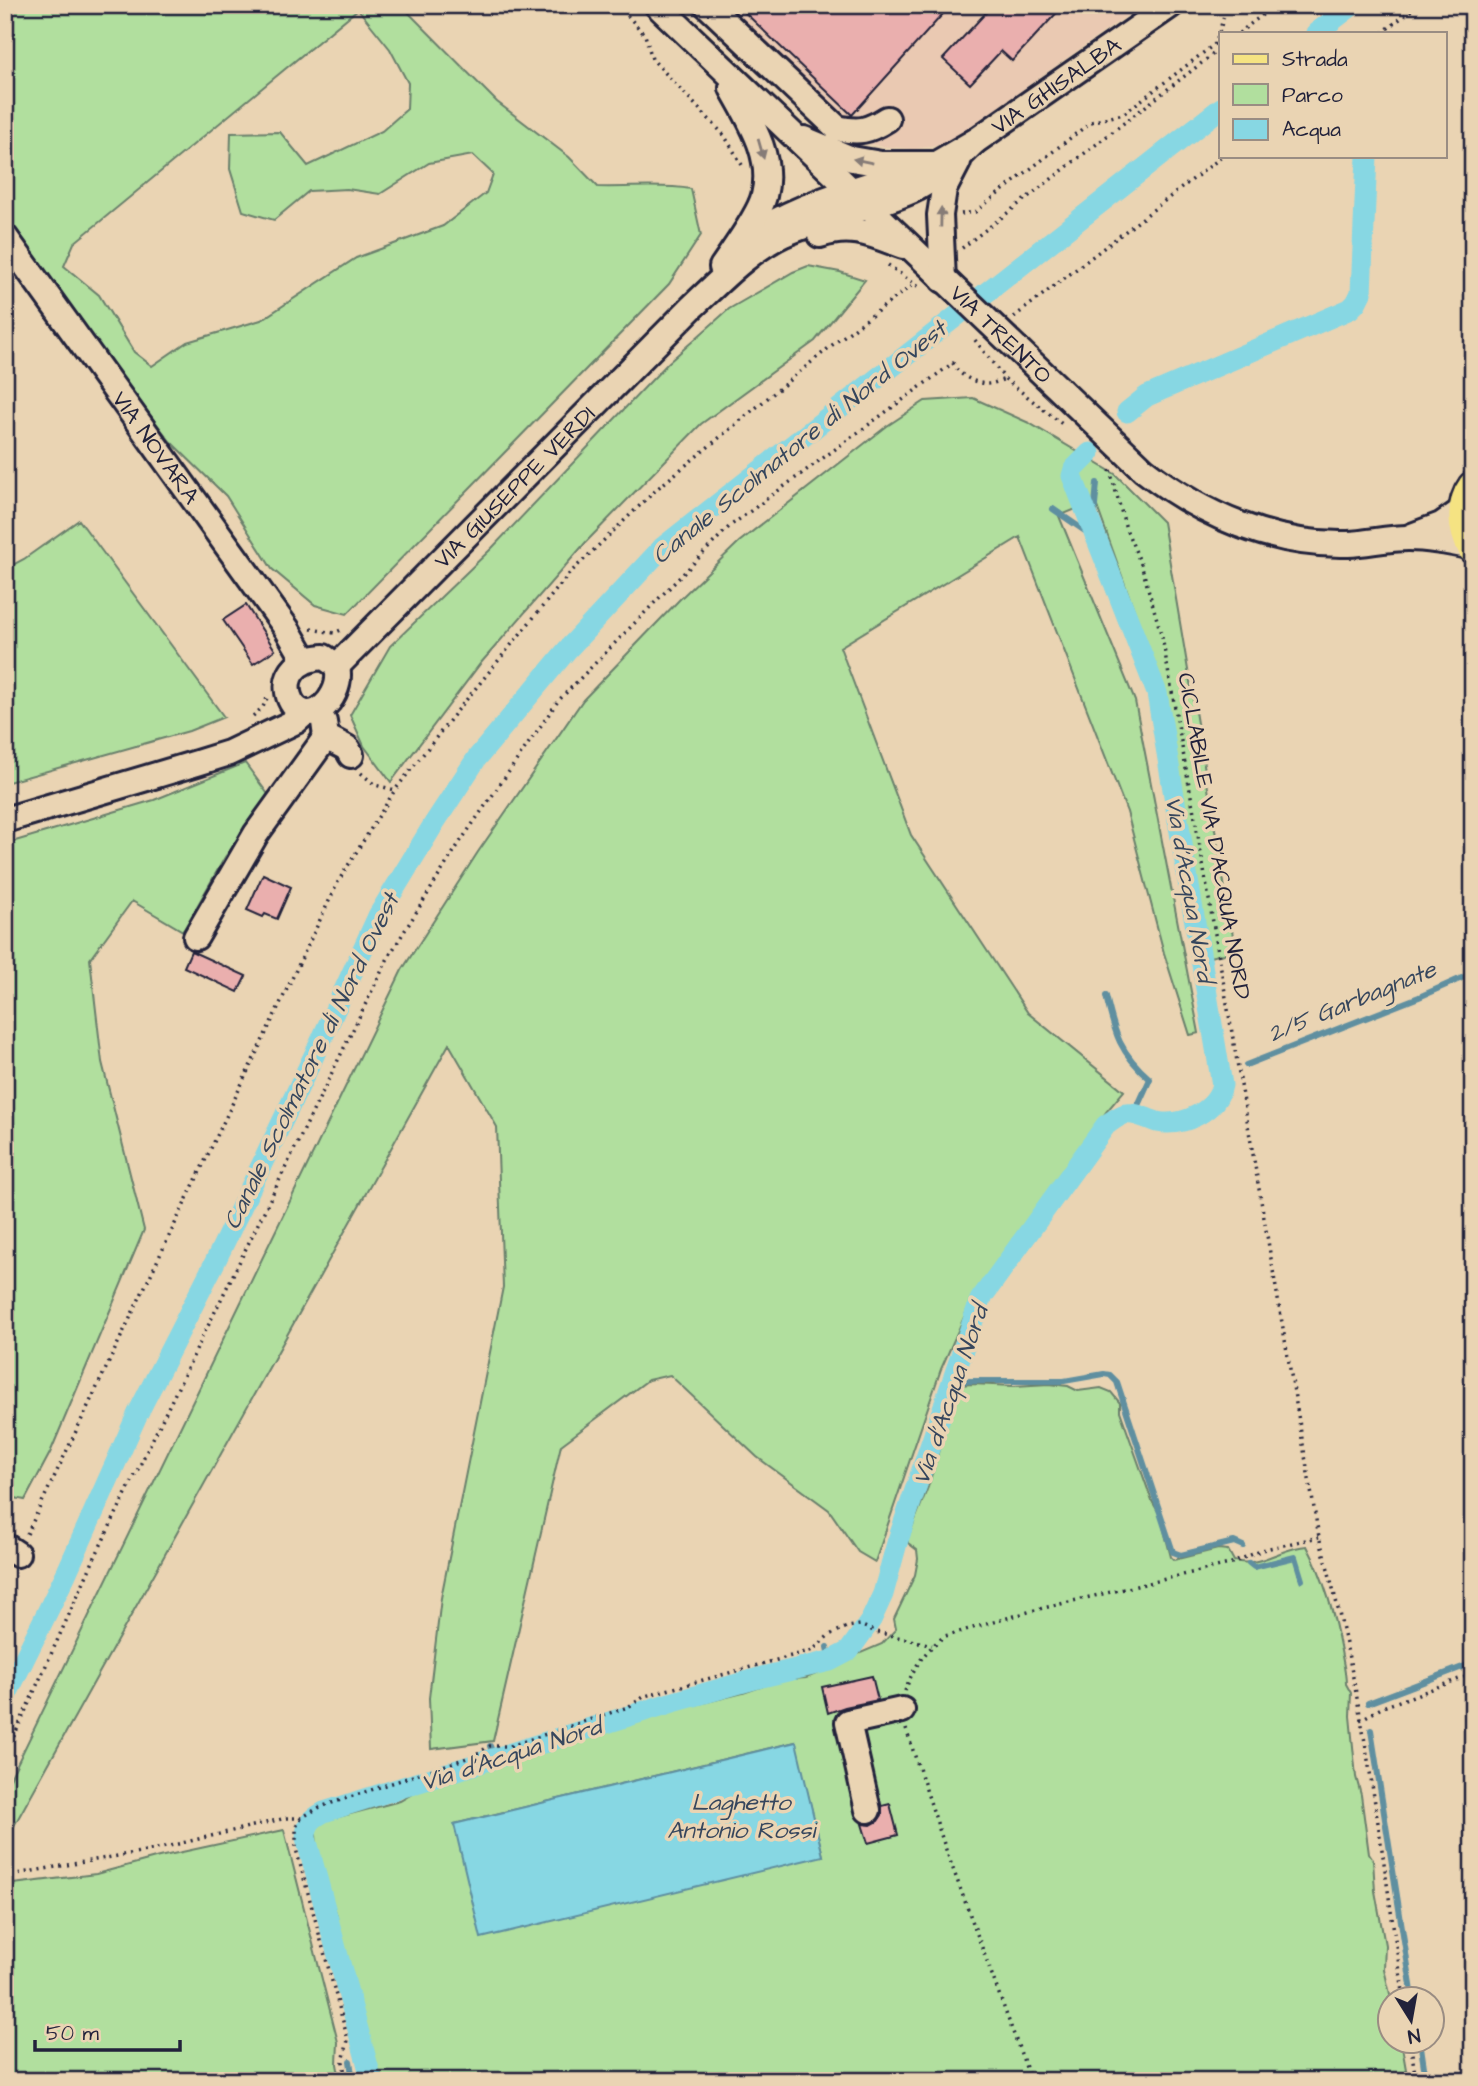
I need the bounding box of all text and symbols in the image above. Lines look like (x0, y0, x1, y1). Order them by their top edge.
street label: VIA GHISALBA (985, 29, 1128, 142)
legend (1219, 32, 1446, 158)
text: Strada (1282, 45, 1348, 74)
text: Parco (1282, 81, 1343, 110)
text: Acqua (1282, 115, 1341, 144)
one-way arrow (757, 139, 767, 160)
one-way arrow (852, 155, 874, 166)
one-way arrow (935, 206, 947, 228)
street label: VIA TRENTO (942, 278, 1059, 391)
water label: Canale Scolmatore di Nord Ovest (645, 312, 956, 572)
street label: VIA NOVARA (104, 385, 207, 511)
street label: VIA GIUSEPPE VERDI (427, 399, 603, 576)
street label: CICLABILE VIA D’ACQUA NORD (1170, 670, 1259, 1002)
water label: Via d'Acqua Nord (1156, 794, 1223, 989)
water label: Canale Scolmatore di Nord Ovest (215, 886, 409, 1235)
water label: 2/5 Garbagnate (1263, 952, 1443, 1052)
water label: Via d'Acqua Nord (904, 1297, 999, 1490)
water label: Via d'Acqua Nord (417, 1708, 610, 1800)
water label: Laghetto Antonio Rossi (667, 1786, 818, 1848)
north arrow (1376, 1984, 1446, 2054)
scale bar (35, 2009, 180, 2053)
text: 50 m (46, 2019, 100, 2048)
text: N (1405, 2021, 1422, 2050)

